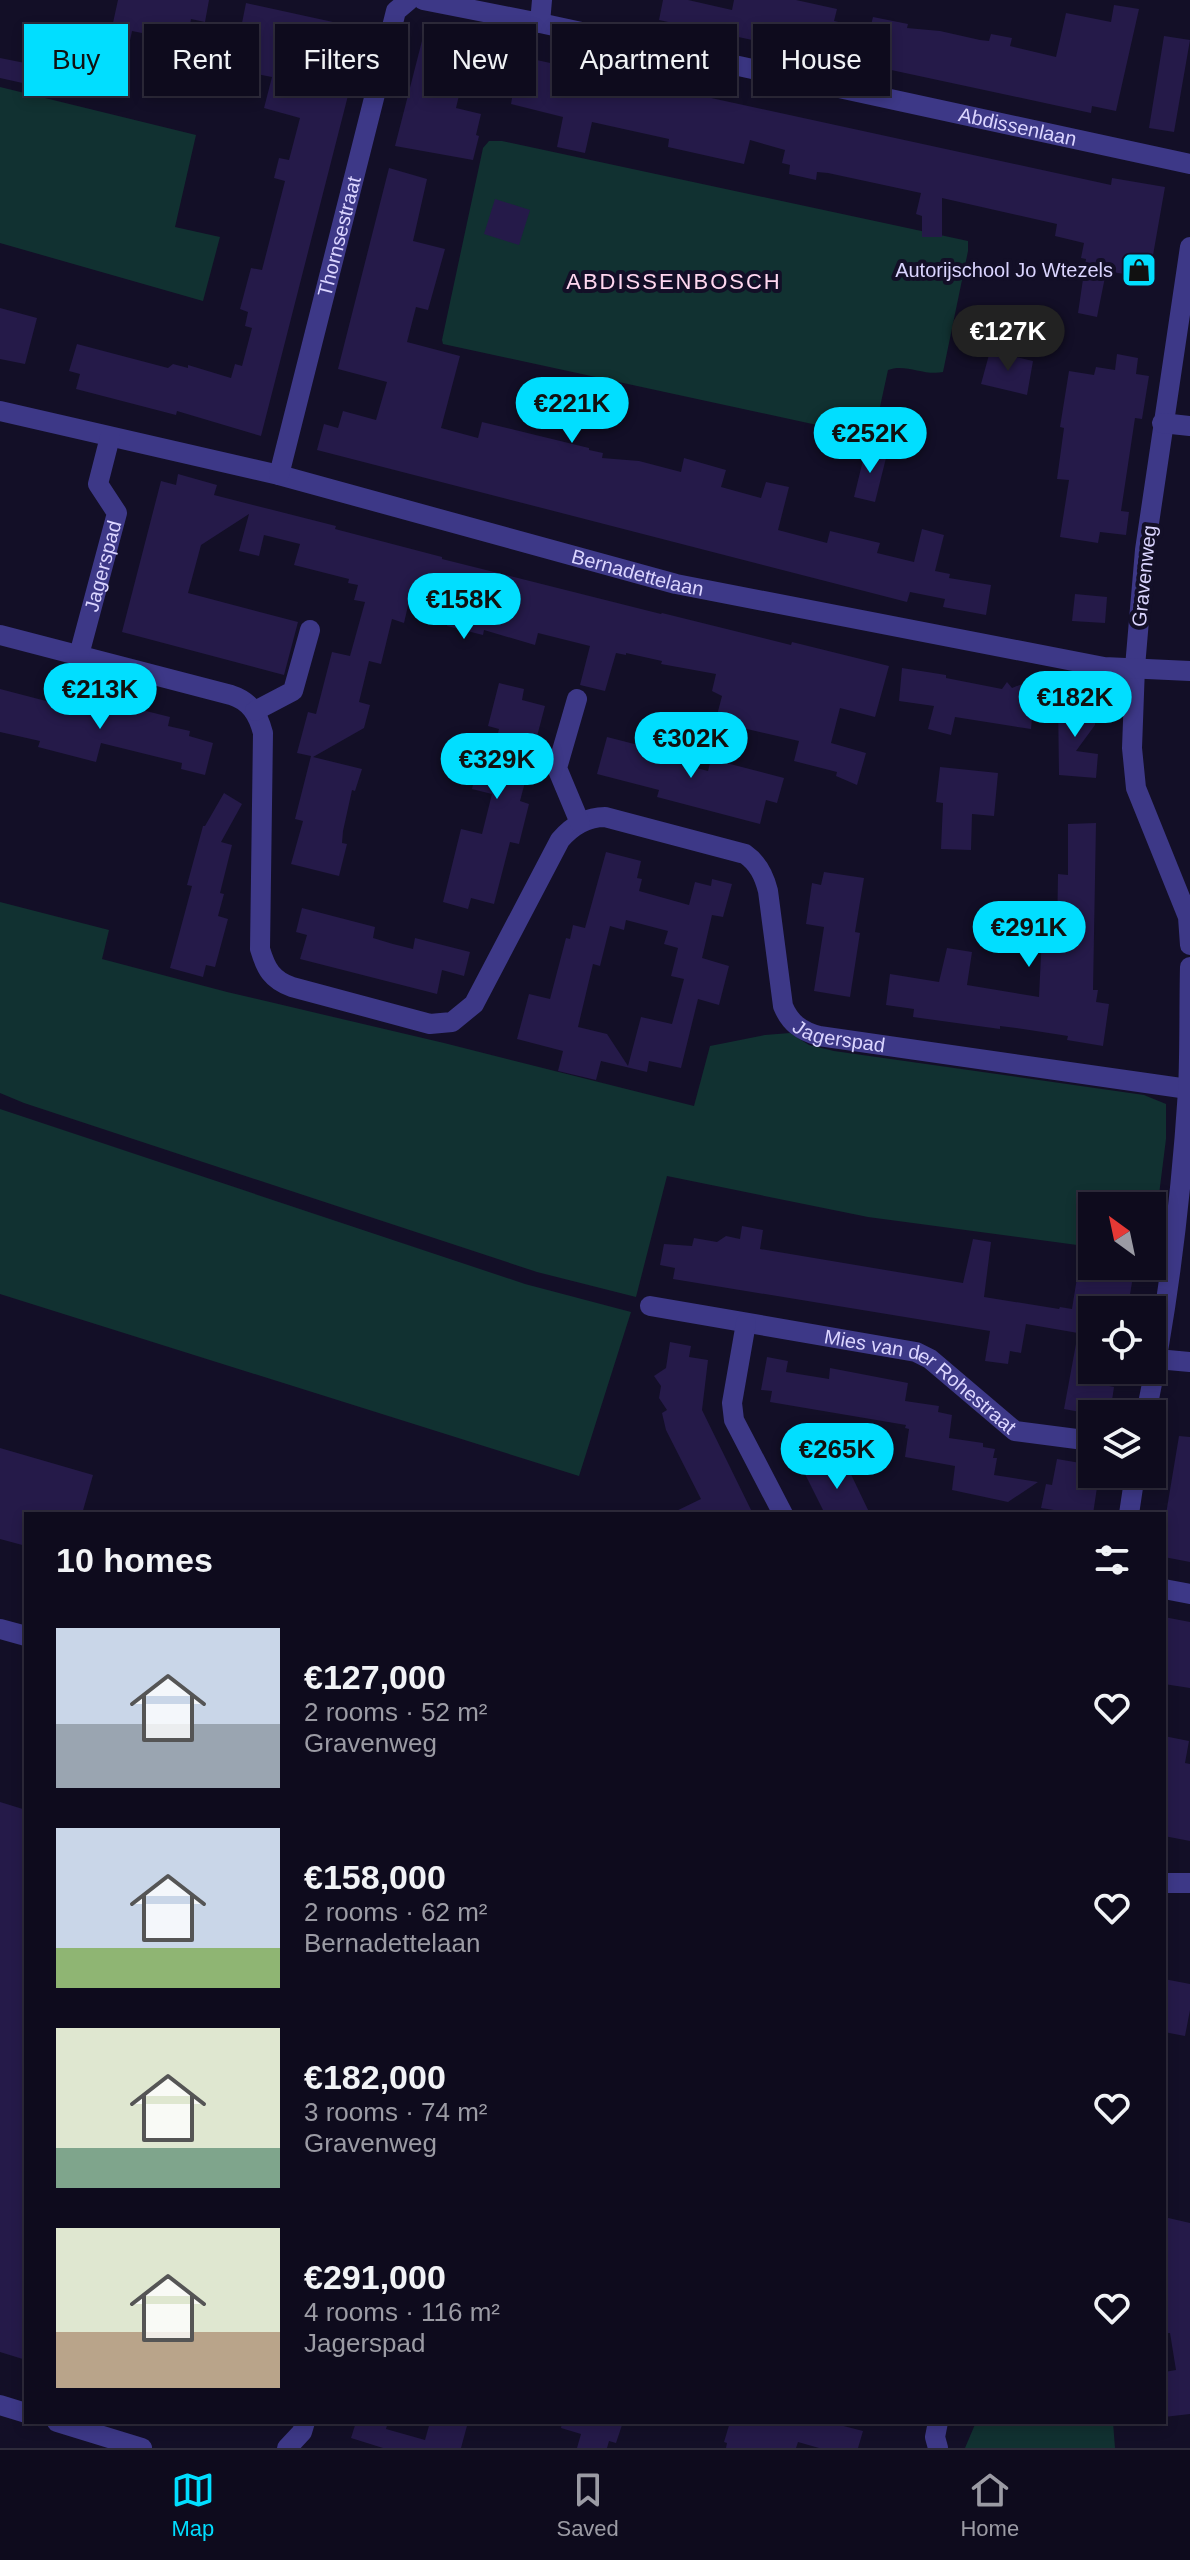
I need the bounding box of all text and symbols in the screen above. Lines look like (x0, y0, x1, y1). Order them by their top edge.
chip: Buy (24, 24, 128, 96)
chip: Rent (144, 24, 259, 96)
chip: Filters (275, 24, 408, 96)
chip: New (424, 24, 536, 96)
chip: Apartment (552, 24, 737, 96)
chip: House (753, 24, 890, 96)
street label: Abdissenlaan (957, 103, 1079, 150)
street label: Thornsestraat (313, 174, 365, 299)
shop icon: Autorijschool Jo Wtezels (1120, 251, 1158, 289)
place label: Autorijschool Jo Wtezels (895, 259, 1113, 281)
district label: ABDISSENBOSCH (566, 269, 782, 294)
pin: €127K (952, 305, 1064, 373)
text: €127K (970, 316, 1046, 346)
pin: €221K (516, 377, 628, 445)
text: €221K (534, 388, 610, 418)
pin: €252K (814, 407, 926, 475)
text: €252K (832, 418, 908, 448)
street label: Jagerspad (80, 518, 125, 614)
street label: Gravenweg (1128, 524, 1160, 628)
street label: Bernadettelaan (569, 545, 706, 600)
pin: €158K (408, 573, 520, 641)
text: €158K (426, 584, 502, 614)
pin: €213K (44, 663, 156, 731)
pin: €182K (1019, 671, 1131, 739)
text: €213K (62, 674, 138, 704)
text: €182K (1037, 682, 1113, 712)
pin: €302K (635, 712, 747, 780)
text: €302K (653, 723, 729, 753)
pin: €329K (441, 733, 553, 801)
text: €329K (459, 744, 535, 774)
pin: €291K (973, 901, 1085, 969)
text: €291K (991, 912, 1067, 942)
street label: Jagerspad (789, 1015, 887, 1056)
north arrow (1078, 1192, 1166, 1280)
map controls (1078, 1192, 1166, 1488)
button: locate (1078, 1296, 1166, 1384)
street label: Mies van der Rohestraat (823, 1325, 1021, 1438)
button: layers (1078, 1400, 1166, 1488)
pin: €265K (781, 1423, 893, 1491)
text: €265K (799, 1434, 875, 1464)
icon: filters (1090, 1538, 1134, 1582)
text: 10 homes (56, 1541, 213, 1579)
text: €127,000 (304, 1658, 446, 1696)
icon: home (120, 1660, 216, 1756)
icon: heart (1090, 1686, 1134, 1730)
text: 2 rooms · 52 m² (304, 1697, 488, 1727)
text: Gravenweg (304, 1728, 437, 1758)
text: €158,000 (304, 1858, 446, 1896)
icon: home (120, 1860, 216, 1956)
icon: heart (1090, 1886, 1134, 1930)
text: 2 rooms · 62 m² (304, 1897, 488, 1927)
text: Bernadettelaan (304, 1928, 480, 1958)
text: €182,000 (304, 2058, 446, 2096)
icon: home (120, 2060, 216, 2156)
icon: heart (1090, 2086, 1134, 2130)
text: 3 rooms · 74 m² (304, 2097, 488, 2127)
text: Gravenweg (304, 2128, 437, 2158)
text: €291,000 (304, 2258, 446, 2296)
icon: home (120, 2260, 216, 2356)
icon: heart (1090, 2286, 1134, 2330)
text: 4 rooms · 116 m² (304, 2297, 500, 2327)
text: Jagerspad (304, 2328, 425, 2358)
tab: Map (171, 2468, 215, 2542)
tab: Saved (556, 2468, 619, 2542)
tab: Home (960, 2468, 1019, 2542)

